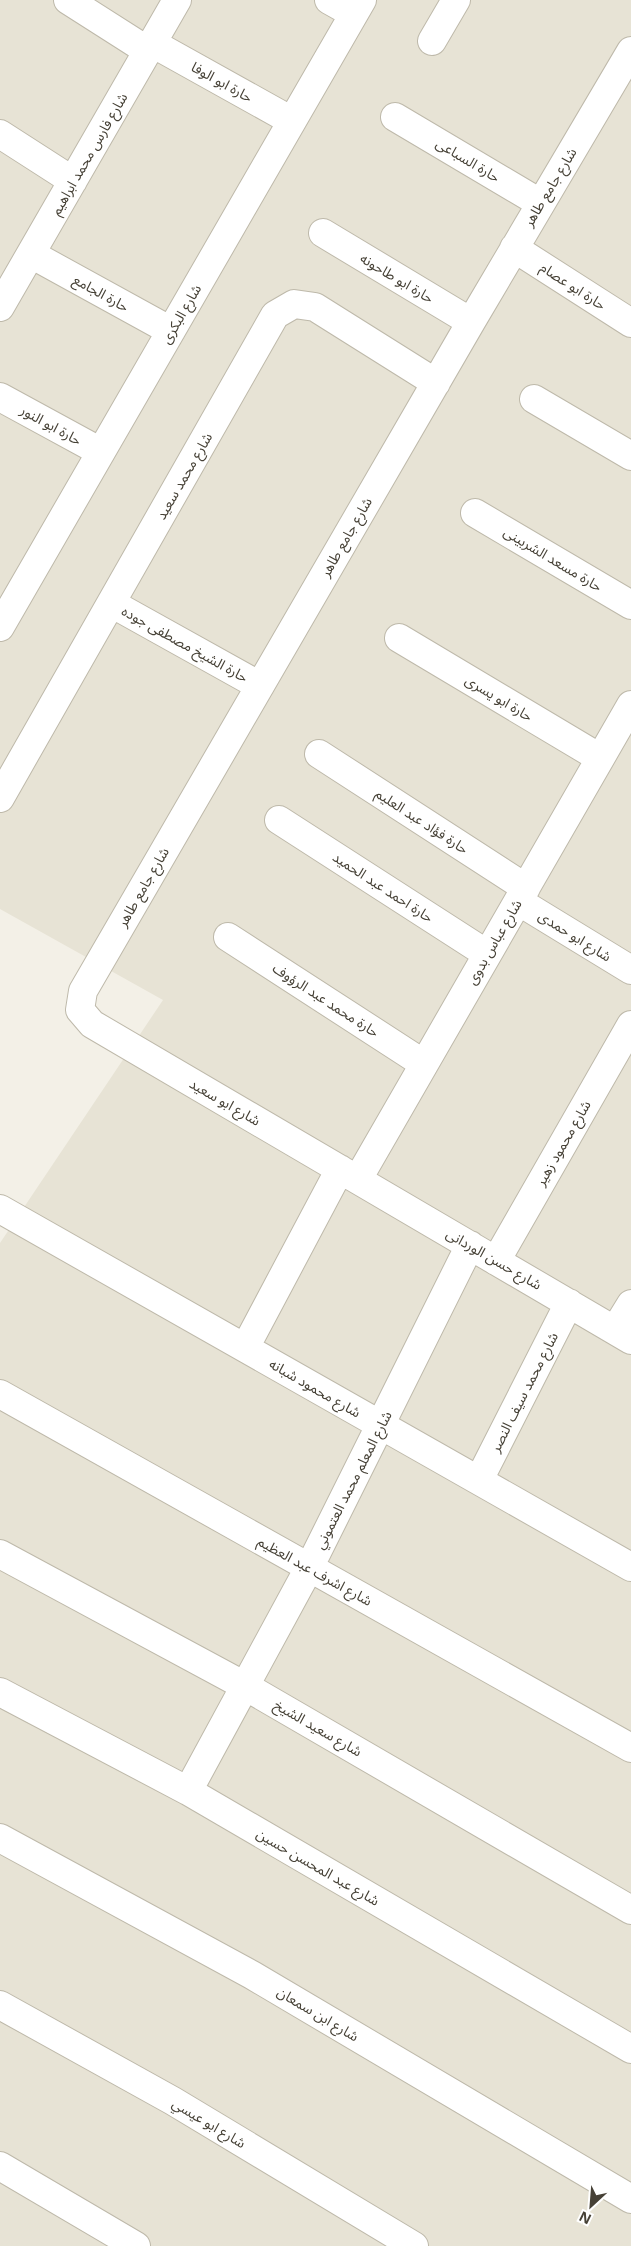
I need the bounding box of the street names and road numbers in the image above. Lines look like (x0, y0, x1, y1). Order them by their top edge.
street label: حارة ابو الوفا (188, 57, 256, 106)
street label: شارع فارس محمد ابراهيم (46, 89, 133, 220)
street label: حارة السباعى (433, 133, 504, 186)
street label: شارع جامع طاهر (518, 144, 582, 232)
street label: حارة ابو طاحونه (357, 248, 438, 307)
street label: حارة ابو عصام (536, 257, 610, 316)
street label: حارة الجامع (69, 269, 133, 317)
street label: شارع البكرى (156, 280, 207, 348)
street label: حارة ابو النور (16, 400, 85, 449)
street label: شارع محمد سعيد (151, 429, 218, 524)
street label: شارع جامع طاهر (315, 494, 378, 582)
street label: حارة مسعد الشربينى (500, 522, 606, 596)
street label: حارة الشيخ مصطفى جوده (118, 601, 252, 688)
street label: حارة ابو يسرى (462, 670, 537, 725)
street label: حارة فؤاد عبد العليم (371, 783, 472, 859)
street label: شارع جامع طاهر (112, 844, 175, 932)
street label: حارة احمد عبد الحميد (329, 847, 437, 926)
street label: شارع عباس بدوى (461, 896, 527, 989)
street label: شارع ابو حمدى (534, 906, 615, 967)
street label: حارة محمد عبد الرؤوف (269, 958, 383, 1041)
street label: شارع ابو سعيد (185, 1074, 264, 1131)
street label: شارع محمود زهير (530, 1097, 596, 1191)
street label: شارع حسن الوردانى (442, 1224, 545, 1295)
street label: شارع محمد سيف النصر (485, 1329, 564, 1457)
street label: شارع محمود شبانه (265, 1354, 364, 1423)
street label: شارع المعلم محمد العتموني (309, 1407, 398, 1553)
street label: شارع اشرف عبد العظيم (254, 1531, 376, 1612)
street label: شارع سعيد الشيخ (270, 1695, 366, 1762)
street label: شارع عبد المحسن حسين (252, 1824, 383, 1911)
street label: شارع ابن سمعان (273, 1982, 363, 2047)
street label: شارع ابو عيسي (168, 2093, 250, 2154)

